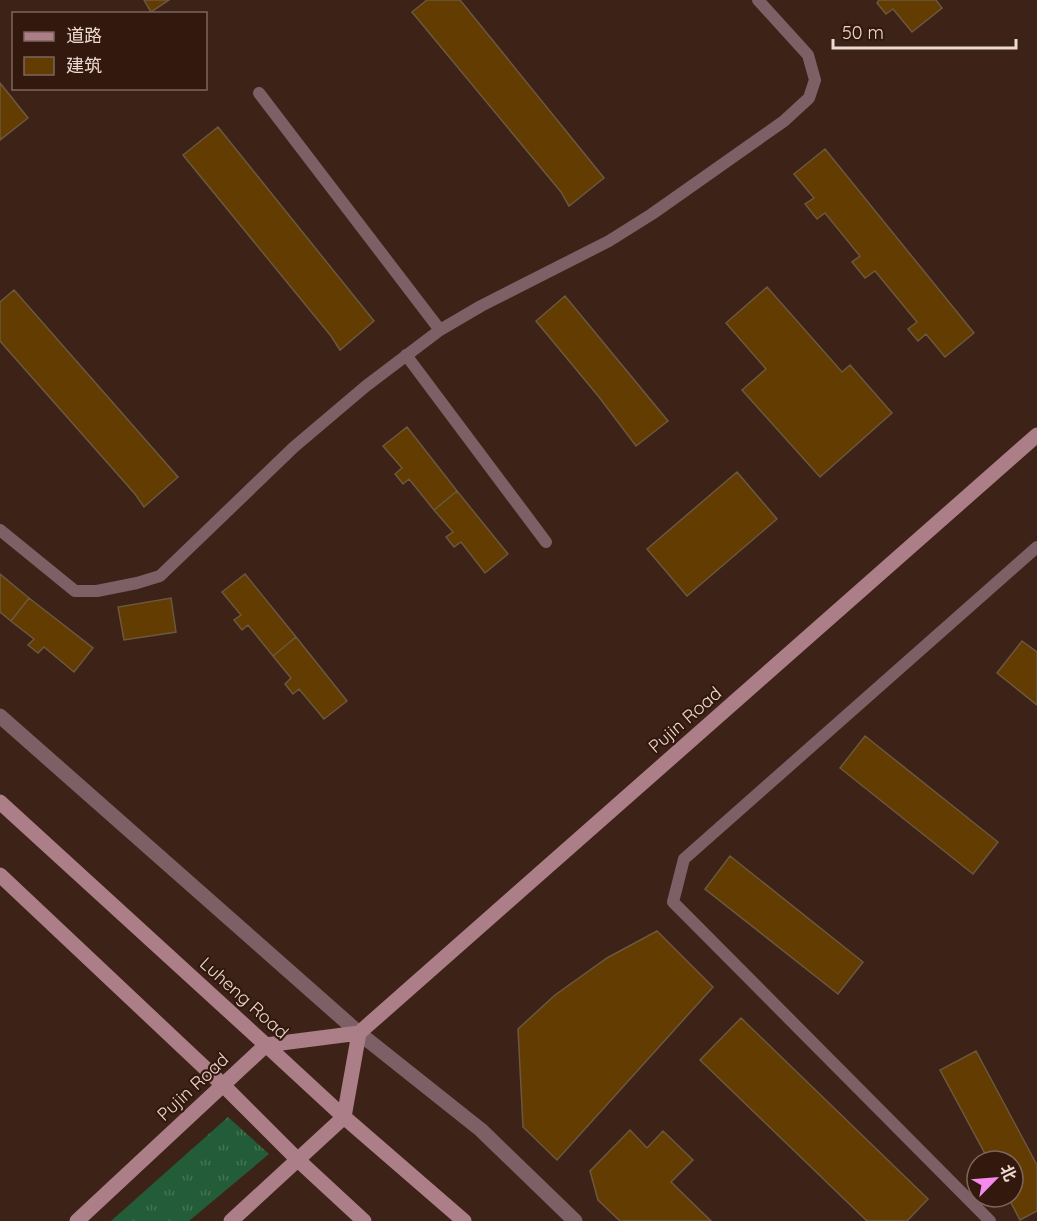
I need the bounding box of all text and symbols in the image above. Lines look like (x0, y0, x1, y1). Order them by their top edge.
legend (12, 12, 207, 90)
scale bar (833, 12, 1016, 50)
text: 50 m (842, 21, 884, 44)
text: 道路 (66, 24, 102, 47)
text: 建筑 (66, 54, 102, 77)
street label: Pujin Road (643, 682, 726, 758)
street label: Luheng Road (195, 952, 293, 1043)
street label: Pujin Road (152, 1048, 233, 1126)
north arrow (965, 1149, 1025, 1209)
text: 北 (996, 1161, 1021, 1184)

